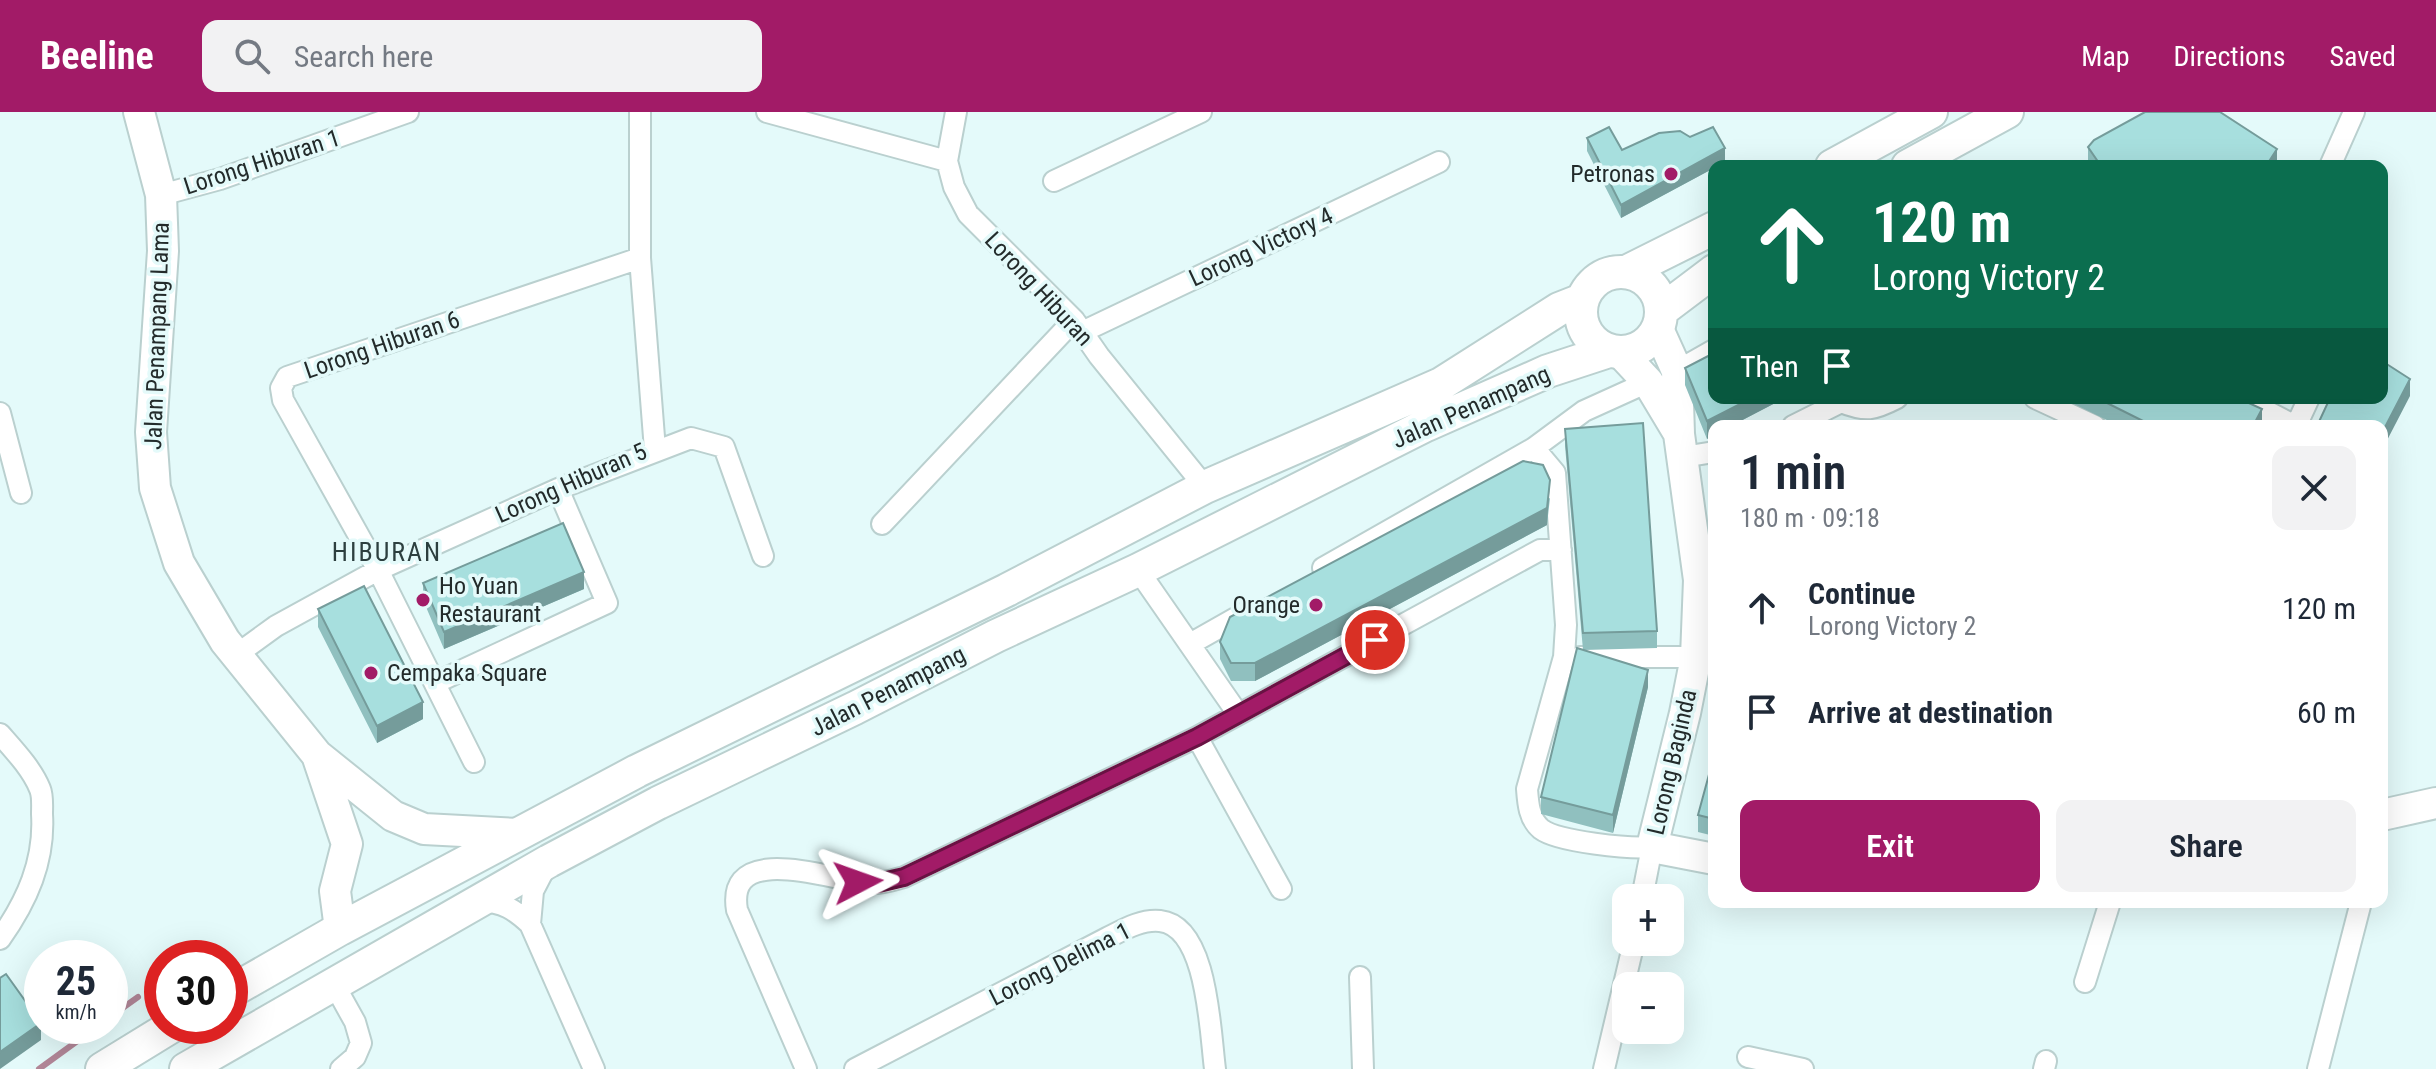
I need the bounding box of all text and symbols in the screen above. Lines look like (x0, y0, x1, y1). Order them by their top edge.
search box (202, 20, 762, 92)
text: Beeline (40, 34, 154, 78)
icon: search (230, 34, 274, 78)
text: Search here (294, 39, 433, 74)
text: Map (2081, 40, 2130, 73)
text: Directions (2174, 40, 2285, 73)
text: Saved (2329, 40, 2396, 73)
street label: Lorong Hiburan 1 (180, 124, 344, 200)
place label: Petronas (1570, 160, 1655, 188)
marker: Petronas (1662, 165, 1680, 183)
text: 120 m (1872, 190, 2011, 256)
icon: ahead (1740, 192, 1844, 296)
street label: Lorong Victory 4 (1185, 201, 1337, 293)
street label: Jalan Penampang Lama (139, 222, 175, 450)
street label: Lorong Hiburan (979, 226, 1099, 352)
text: Lorong Victory 2 (1872, 257, 2105, 299)
street label: Lorong Hiburan 6 (301, 305, 463, 385)
icon: arrive (1815, 344, 1859, 388)
text: Then (1740, 349, 1799, 384)
street label: Jalan Penampang (1388, 360, 1554, 454)
street label: Lorong Hiburan 5 (491, 437, 651, 529)
text: 1 min (1740, 444, 1846, 501)
button: close (2272, 446, 2356, 530)
text: 180 m · 09:18 (1740, 503, 1880, 533)
district label: HIBURAN (332, 537, 442, 567)
place label: Ho Yuan Restaurant (439, 572, 541, 628)
text: Continue (1808, 576, 1915, 611)
icon: ahead (1740, 586, 1784, 630)
marker: Ho Yuan Restaurant (414, 591, 432, 609)
place label: Orange (1233, 591, 1300, 619)
text: 120 m (2282, 591, 2356, 626)
marker: Orange (1307, 596, 1325, 614)
pin (1341, 606, 1409, 674)
text: Lorong Victory 2 (1808, 611, 1976, 641)
icon: arrive (1353, 618, 1397, 662)
street label: Jalan Penampang (806, 640, 970, 742)
place label: Cempaka Square (387, 659, 547, 687)
marker: Cempaka Square (362, 664, 380, 682)
street label: Lorong Baginda (1642, 686, 1702, 838)
icon: arrive (1740, 690, 1784, 734)
text: Arrive at destination (1808, 695, 2053, 730)
text: 60 m (2297, 695, 2356, 730)
button: Exit (1740, 800, 2040, 892)
button: Share (2056, 800, 2356, 892)
position arrow (816, 840, 900, 924)
map controls (1612, 884, 1684, 1044)
button: + (1612, 884, 1684, 956)
street label: Lorong Delima 1 (985, 916, 1135, 1012)
speed limit sign: 30 (144, 940, 248, 1044)
text: 25 (56, 958, 96, 1005)
button: − (1612, 972, 1684, 1044)
text: km/h (55, 1000, 97, 1024)

